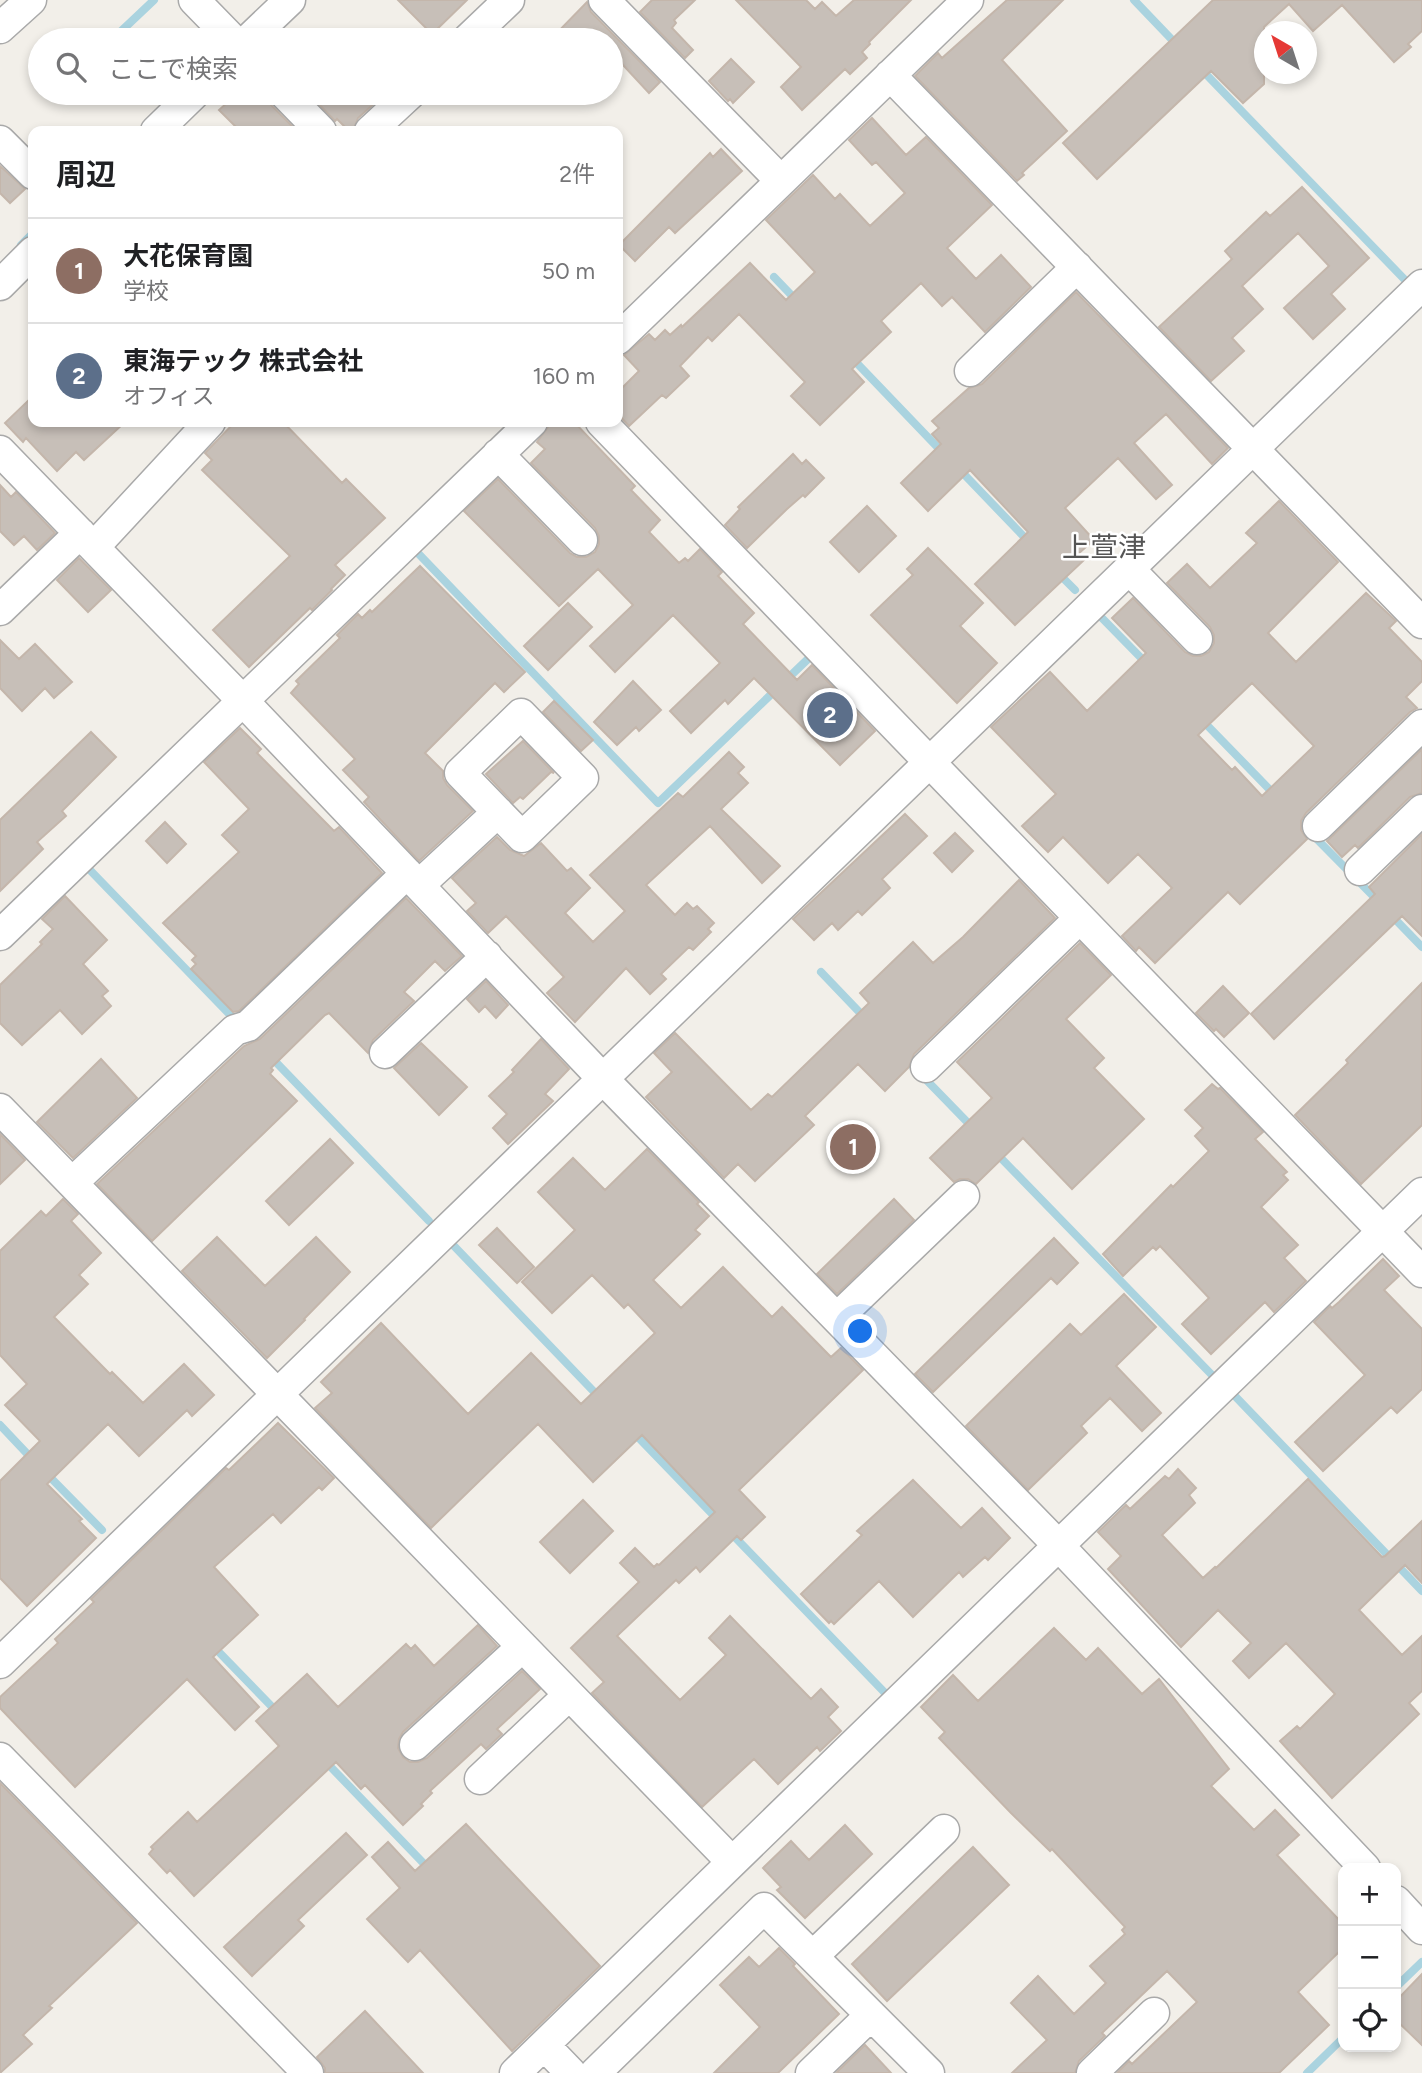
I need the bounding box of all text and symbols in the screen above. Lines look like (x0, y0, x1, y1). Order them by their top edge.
north arrow (1254, 21, 1317, 84)
search box (28, 28, 623, 105)
icon: search (52, 48, 90, 86)
text: ここで検索 (108, 53, 238, 85)
text: 周辺 (56, 156, 116, 193)
text: 2件 (559, 160, 595, 188)
text: 大花保育園 (123, 240, 253, 272)
text: 1 (74, 257, 84, 285)
text: 50 m (542, 257, 595, 285)
text: 学校 (123, 277, 169, 305)
text: 東海テック 株式会社 (123, 345, 363, 377)
text: 2 (72, 362, 86, 390)
text: 160 m (532, 362, 595, 390)
text: オフィス (123, 382, 215, 410)
district label: 上萱津 (1062, 530, 1146, 564)
pin: 2 (807, 689, 853, 741)
pin: 1 (830, 1121, 876, 1173)
your location (843, 1314, 877, 1348)
map controls (1338, 1863, 1401, 2052)
button: + (1338, 1863, 1401, 1926)
button: − (1338, 1926, 1401, 1989)
button: locate (1338, 1989, 1401, 2052)

